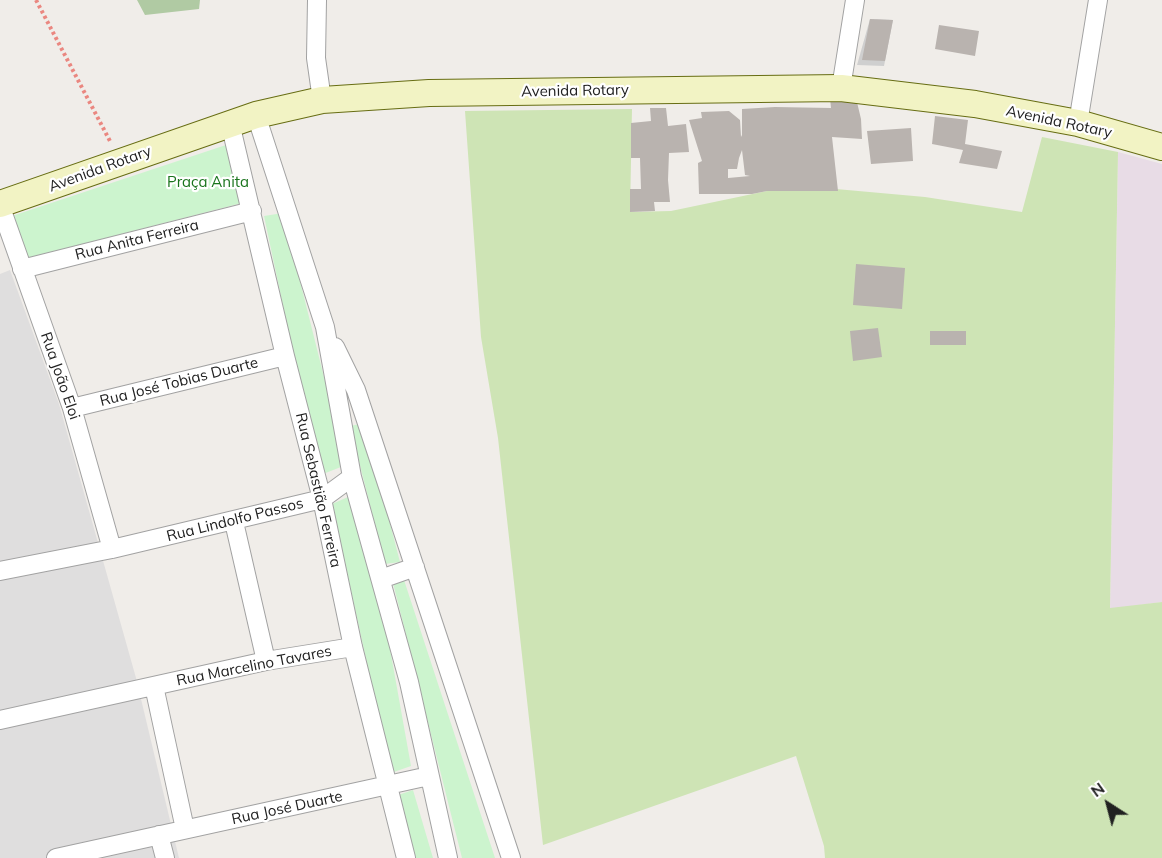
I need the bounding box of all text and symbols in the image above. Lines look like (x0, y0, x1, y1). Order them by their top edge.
street label: Avenida Rotary (521, 81, 629, 101)
street label: Avenida Rotary (1004, 102, 1114, 142)
street label: Avenida Rotary (46, 142, 154, 196)
park label: Praça Anita (167, 173, 249, 191)
street label: Rua Anita Ferreira (73, 216, 201, 264)
street label: Rua João Eloi (37, 330, 83, 422)
street label: Rua José Tobias Duarte (98, 354, 260, 410)
street label: Rua Sebastião Ferreira (291, 411, 345, 569)
street label: Rua Lindolfo Passos (165, 494, 305, 546)
street label: Rua Marcelino Tavares (175, 642, 333, 690)
north arrow (1078, 774, 1138, 834)
text: N (1087, 778, 1108, 801)
street label: Rua José Duarte (230, 787, 344, 829)

